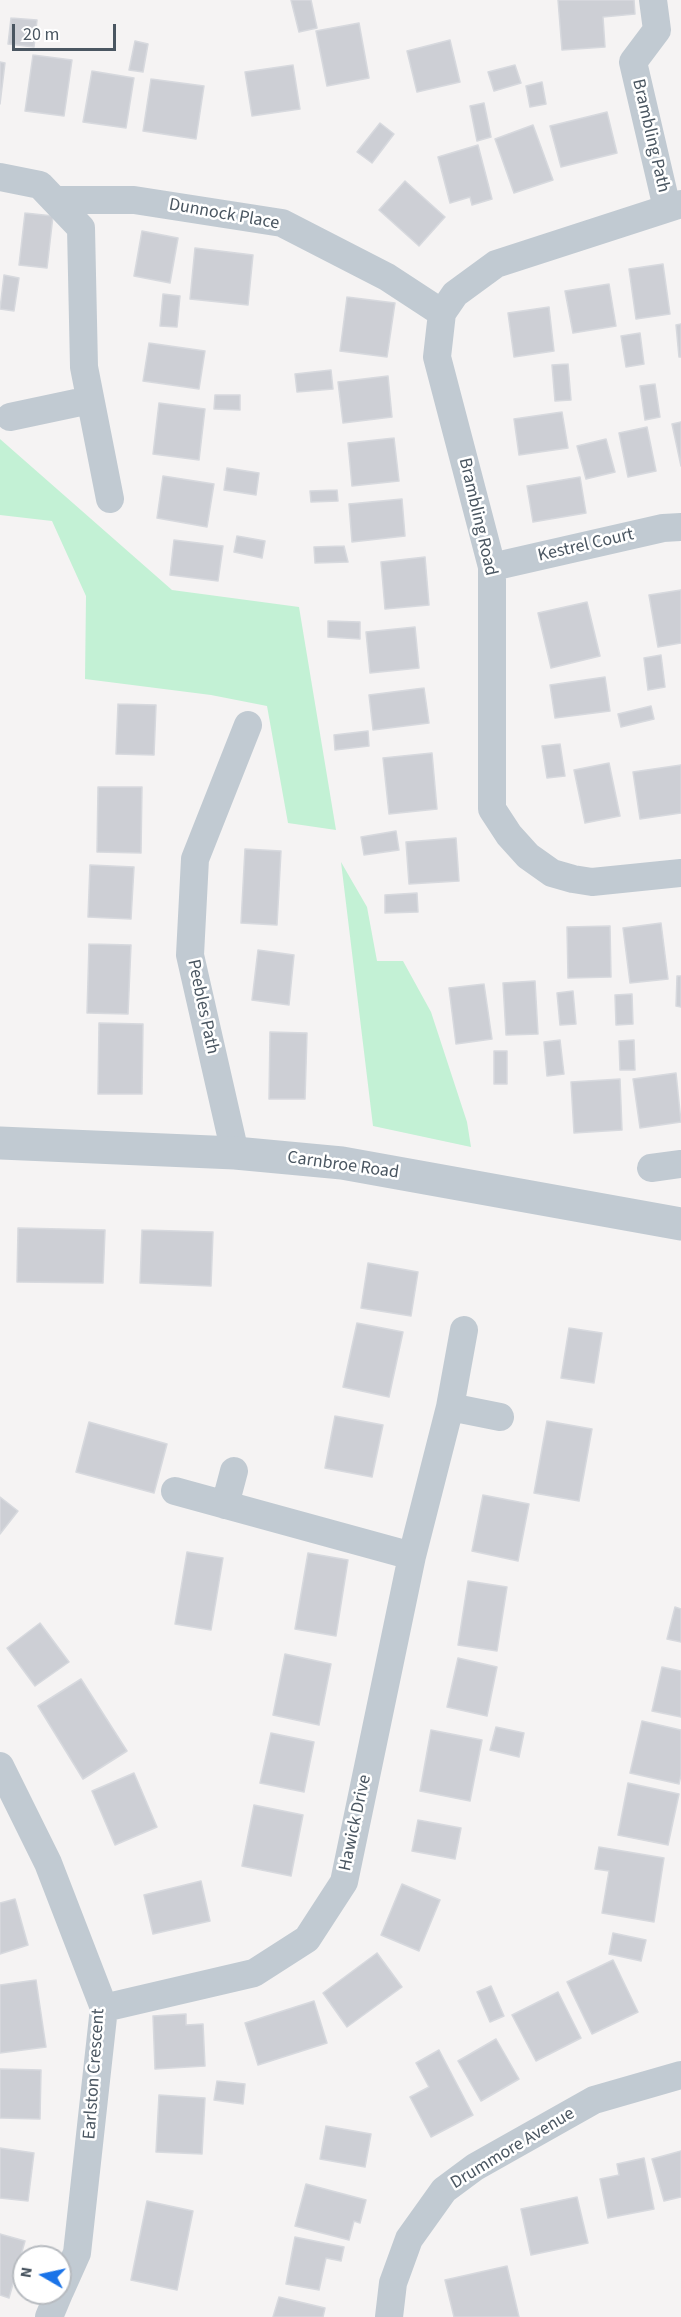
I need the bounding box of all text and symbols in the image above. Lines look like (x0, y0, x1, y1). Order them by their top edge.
scale bar (15, 12, 118, 50)
text: 20 m (23, 22, 59, 47)
street label: Brambling Path (626, 77, 674, 195)
street label: Dunnock Place (167, 195, 281, 235)
street label: Brambling Road (453, 456, 501, 578)
street label: Kestrel Court (536, 524, 636, 568)
street label: Peebles Path (181, 958, 223, 1056)
street label: Carnbroe Road (286, 1147, 400, 1185)
street label: Hawick Drive (335, 1773, 377, 1873)
street label: Earlston Crescent (80, 2008, 110, 2140)
street label: Drummore Avenue (447, 2103, 579, 2195)
north arrow (12, 2245, 72, 2305)
text: N (14, 2266, 38, 2279)

